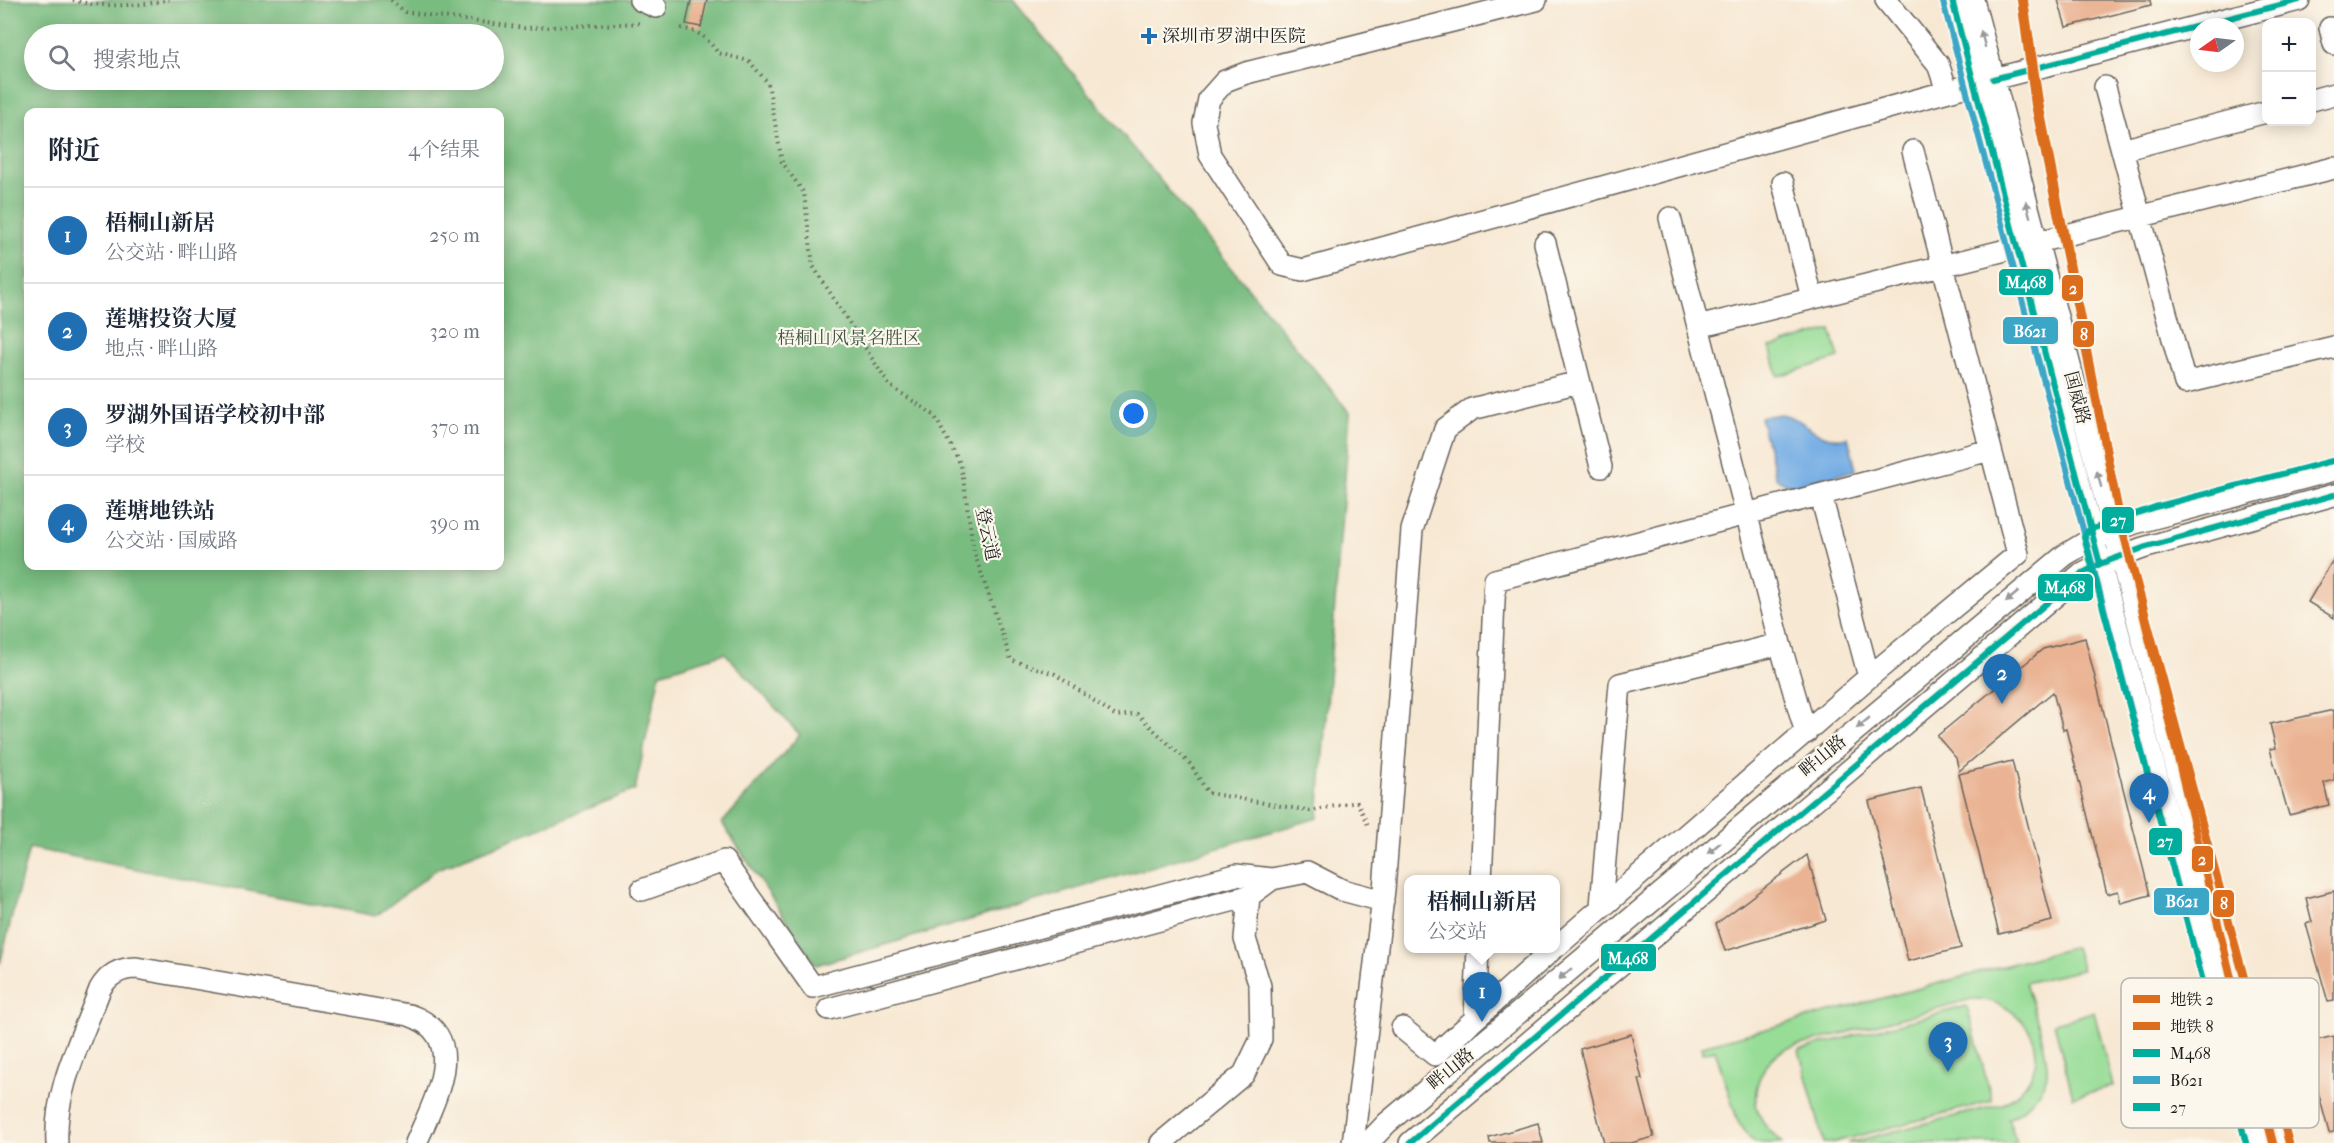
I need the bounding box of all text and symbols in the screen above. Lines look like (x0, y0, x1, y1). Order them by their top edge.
north arrow (2190, 18, 2244, 72)
map controls (2262, 18, 2316, 126)
button: + (2262, 18, 2316, 72)
search box (24, 24, 504, 90)
place label: 深圳市罗湖中医院 (1162, 26, 1306, 47)
marker: 深圳市罗湖中医院 (1140, 27, 1158, 45)
one-way arrow (1978, 30, 1987, 48)
icon: search (45, 41, 78, 74)
text: 搜索地点 (93, 47, 181, 73)
button: − (2262, 72, 2316, 126)
text: 附近 (48, 135, 100, 166)
text: 4个结果 (408, 138, 480, 161)
one-way arrow (2022, 200, 2032, 218)
text: 梧桐山新居 (105, 210, 215, 236)
text: 1 (64, 224, 71, 247)
text: 250 m (429, 224, 480, 247)
text: 公交站 · 畔山路 (105, 241, 238, 264)
line badge: M468 (1998, 268, 2054, 296)
text: M468 (2005, 273, 2046, 293)
line badge: 2 (2061, 274, 2084, 302)
text: 2 (2069, 279, 2077, 298)
text: 莲塘投资大厦 (105, 306, 237, 332)
line badge: B621 (2002, 316, 2059, 345)
text: 2 (62, 320, 73, 343)
text: 320 m (430, 320, 480, 343)
line badge: 8 (2072, 320, 2095, 348)
text: B621 (2013, 322, 2047, 341)
text: 8 (2080, 325, 2088, 344)
park label: 梧桐山风景名胜区 (777, 328, 921, 349)
text: 地点 · 畔山路 (105, 337, 218, 360)
street label: 国威路 (2060, 369, 2094, 427)
your location (1119, 399, 1148, 428)
text: 罗湖外国语学校初中部 (105, 402, 325, 428)
text: 3 (63, 416, 72, 439)
text: 370 m (430, 416, 480, 439)
text: 学校 (105, 433, 145, 456)
one-way arrow (2093, 470, 2103, 488)
text: 莲塘地铁站 (105, 498, 215, 524)
street label: 登云道 (971, 505, 1003, 563)
line badge: 27 (2101, 506, 2135, 534)
text: 27 (2110, 511, 2126, 530)
text: 4 (62, 512, 73, 535)
text: 390 m (429, 512, 480, 535)
text: 公交站 · 国威路 (105, 529, 238, 552)
line badge: M468 (2037, 573, 2094, 602)
text: M468 (2044, 578, 2085, 598)
one-way arrow (2005, 590, 2020, 603)
pin: 2 (1982, 654, 2022, 704)
one-way arrow (1855, 716, 1871, 729)
street label: 畔山路 (1796, 731, 1850, 781)
pin: 4 (2130, 774, 2168, 823)
line badge: 27 (2148, 827, 2183, 856)
text: 27 (2157, 832, 2173, 851)
one-way arrow (1707, 841, 1722, 854)
line badge: 2 (2191, 845, 2214, 873)
text: 2 (2198, 850, 2206, 869)
popup (1404, 875, 1560, 953)
line badge: B621 (2153, 887, 2210, 916)
text: 梧桐山新居 (1427, 889, 1537, 915)
line badge: 8 (2212, 889, 2235, 918)
text: B621 (2165, 892, 2199, 911)
text: 8 (2220, 894, 2228, 913)
text: 公交站 (1427, 920, 1487, 943)
line badge: M468 (1600, 943, 1657, 972)
text: M468 (1607, 949, 1648, 969)
one-way arrow (1557, 967, 1573, 980)
pin: 1 (1462, 972, 1502, 1022)
legend (2121, 978, 2319, 1128)
text: 地铁 2 (2170, 990, 2214, 1009)
text: 地铁 8 (2170, 1017, 2213, 1036)
pin: 3 (1928, 1022, 1968, 1072)
street label: 畔山路 (1424, 1044, 1478, 1094)
text: M468 (2170, 1044, 2211, 1063)
text: B621 (2170, 1071, 2203, 1090)
text: 27 (2170, 1098, 2186, 1117)

